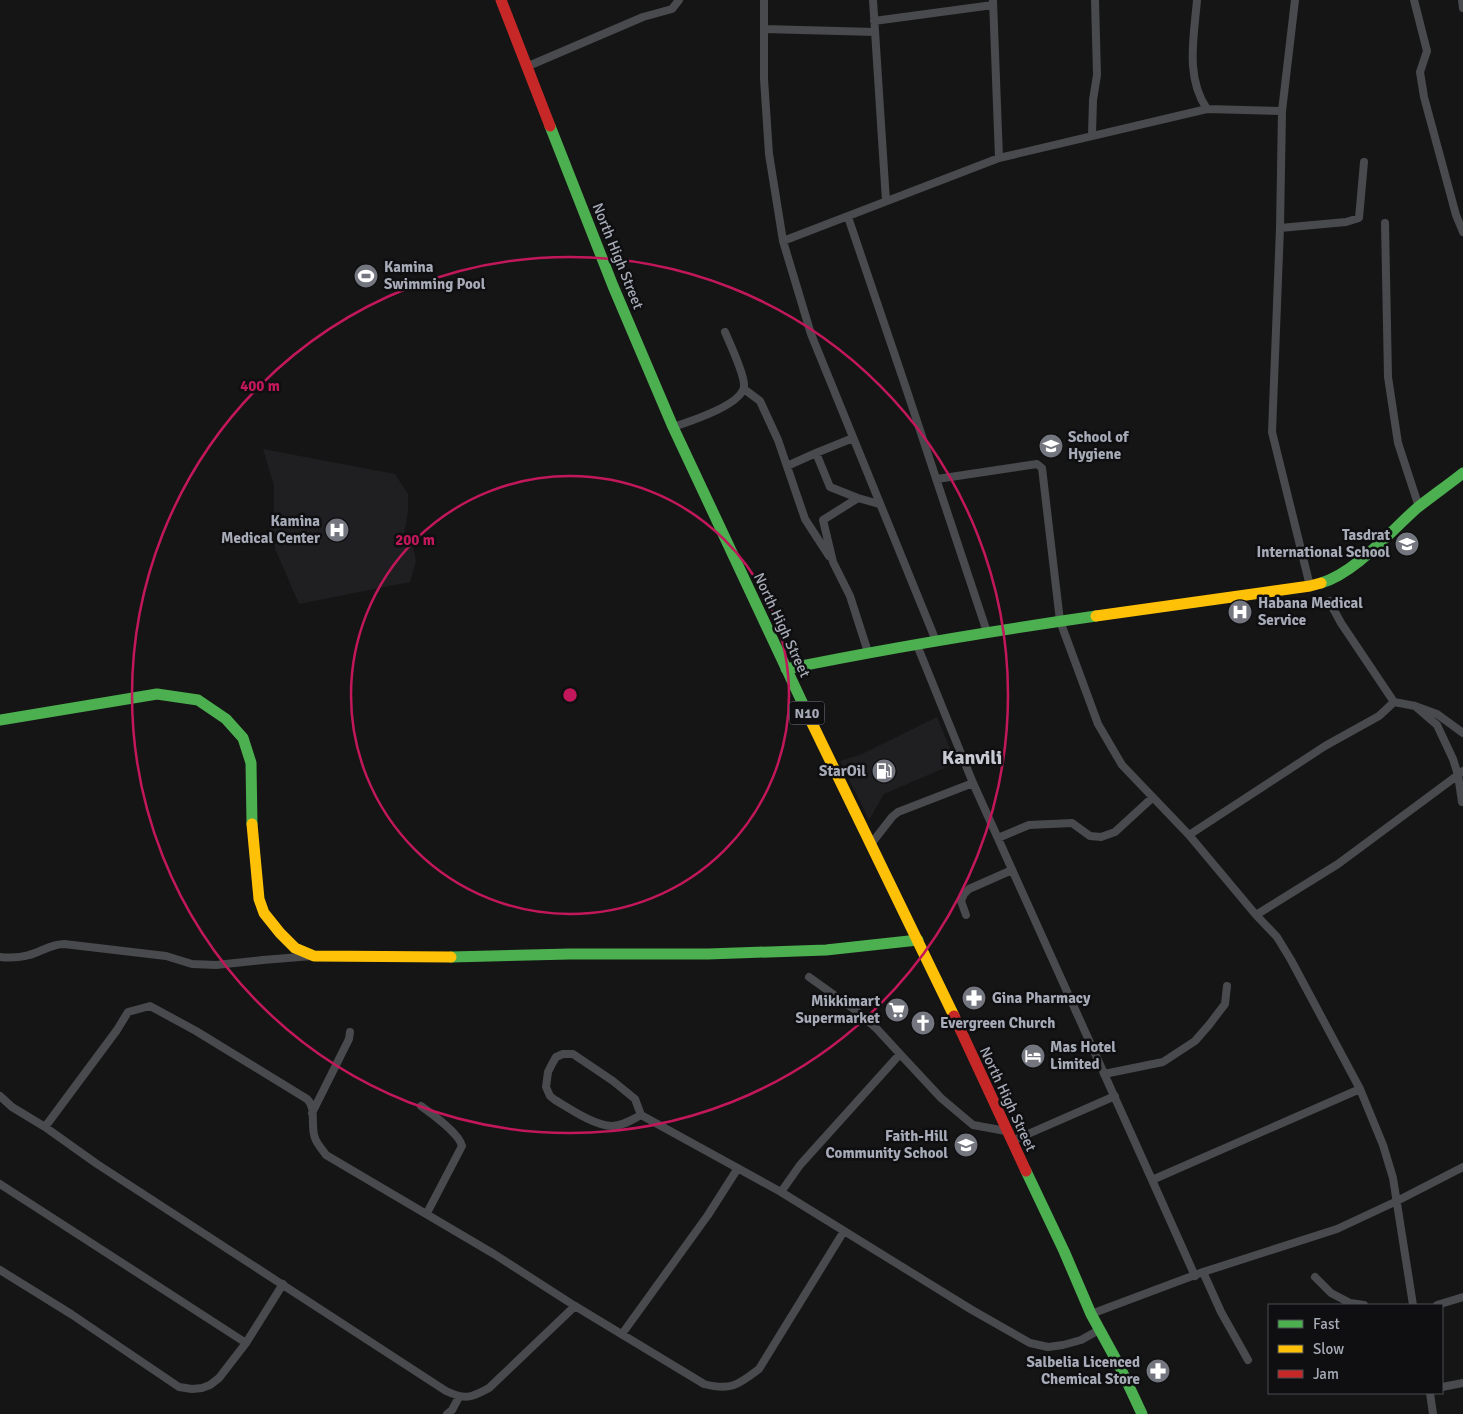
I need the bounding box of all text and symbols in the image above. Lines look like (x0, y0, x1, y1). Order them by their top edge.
street label: North High Street (588, 200, 648, 312)
place label: Kamina Swimming Pool (384, 258, 486, 293)
sports icon: Kamina Swimming Pool (353, 263, 379, 289)
text: 400 m (240, 377, 280, 395)
place label: School of Hygiene (1068, 428, 1130, 463)
school or university icon: School of Hygiene (1038, 433, 1064, 459)
place label: Kamina Medical Center (221, 512, 320, 547)
hospital icon: Kamina Medical Center (324, 517, 350, 543)
place label: Tasdrat International School (1257, 526, 1390, 561)
text: 200 m (395, 531, 435, 549)
school or university icon: Tasdrat International School (1394, 531, 1420, 557)
street label: North High Street (750, 570, 814, 680)
place label: Habana Medical Service (1258, 594, 1363, 629)
hospital icon: Habana Medical Service (1227, 599, 1253, 625)
centre of rings (561, 686, 579, 704)
road number: N10 (790, 701, 824, 724)
district label: Kanvili (942, 745, 1002, 770)
fuel station icon: StarOil (871, 758, 897, 784)
place label: StarOil (819, 762, 866, 780)
pharmacy icon: Gina Pharmacy (961, 985, 987, 1011)
place label: Gina Pharmacy (992, 989, 1091, 1007)
place label: Mikkimart Supermarket (795, 992, 880, 1027)
supermarket icon: Mikkimart Supermarket (884, 997, 910, 1023)
church icon: Evergreen Church (910, 1010, 936, 1036)
place label: Evergreen Church (940, 1014, 1055, 1032)
place label: Mas Hotel Limited (1050, 1038, 1116, 1073)
hotel icon: Mas Hotel Limited (1020, 1043, 1046, 1069)
street label: North High Street (976, 1044, 1040, 1154)
place label: Faith-Hill Community School (826, 1127, 948, 1162)
school or university icon: Faith-Hill Community School (953, 1132, 979, 1158)
legend (1268, 1304, 1443, 1394)
text: Fast (1313, 1315, 1340, 1333)
text: Slow (1313, 1340, 1344, 1358)
place label: Salbelia Licenced Chemical Store (1027, 1353, 1140, 1388)
pharmacy icon: Salbelia Licenced Chemical Store (1145, 1358, 1171, 1384)
text: Jam (1313, 1365, 1339, 1383)

